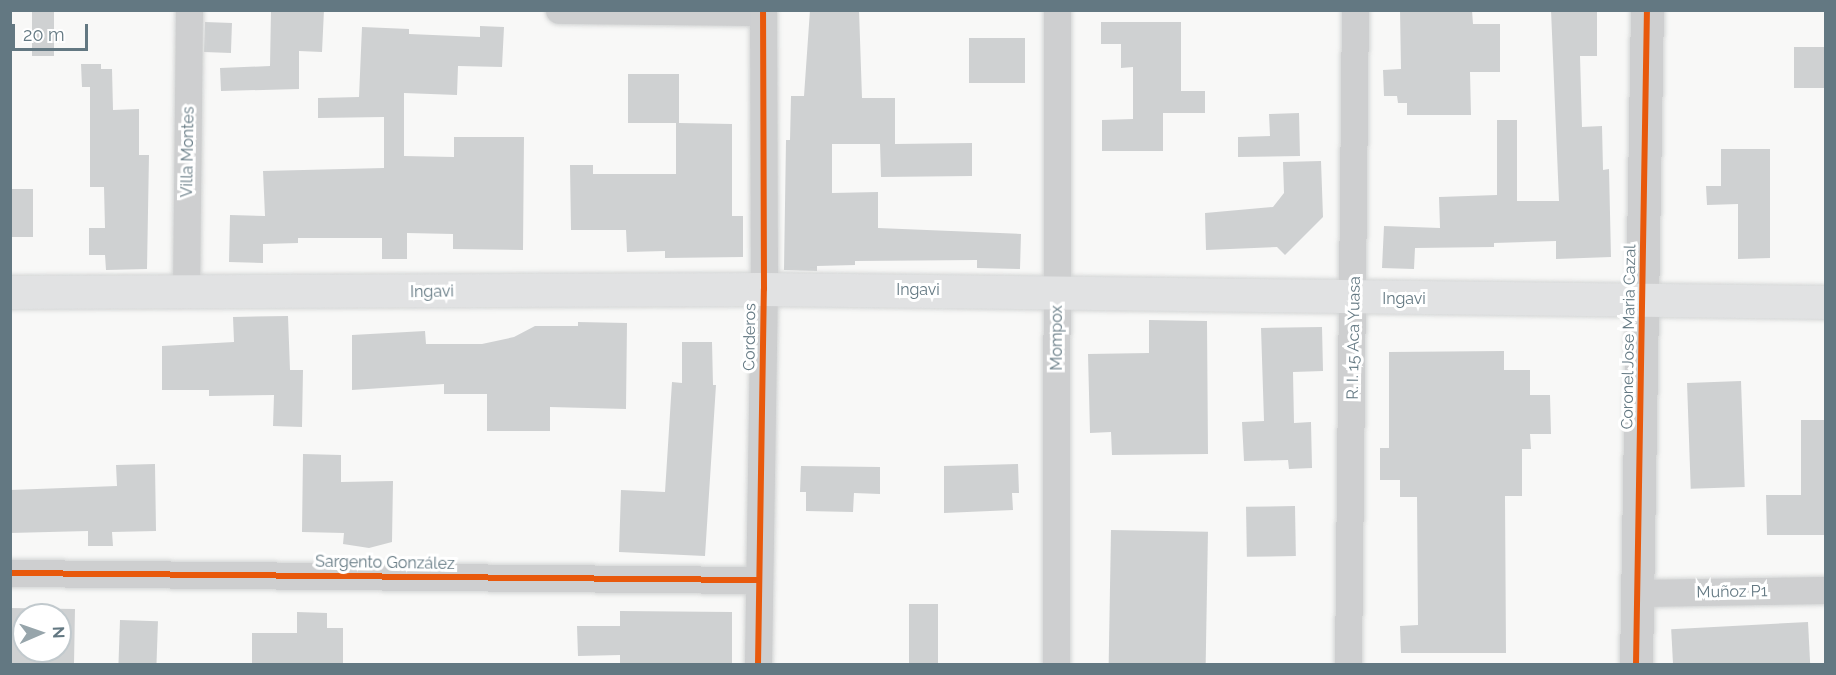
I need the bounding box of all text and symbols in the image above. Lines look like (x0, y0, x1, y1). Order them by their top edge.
scale bar (15, 12, 92, 50)
text: 20 m (23, 24, 65, 45)
street label: Villa Montes (178, 106, 198, 198)
street label: Coronel Jose Maria Cazal (1618, 244, 1640, 430)
street label: R. I. 15 Aca Yuasa (1343, 276, 1365, 400)
street label: Ingavi (896, 280, 940, 300)
street label: Ingavi (410, 282, 454, 302)
street label: Ingavi (1382, 289, 1426, 309)
street label: Corderos (740, 303, 760, 371)
street label: Mompox (1047, 305, 1067, 371)
street label: Sargento González (315, 552, 455, 574)
street label: Muñoz P1 (1696, 582, 1768, 602)
north arrow (12, 603, 72, 663)
text: N (49, 626, 68, 639)

